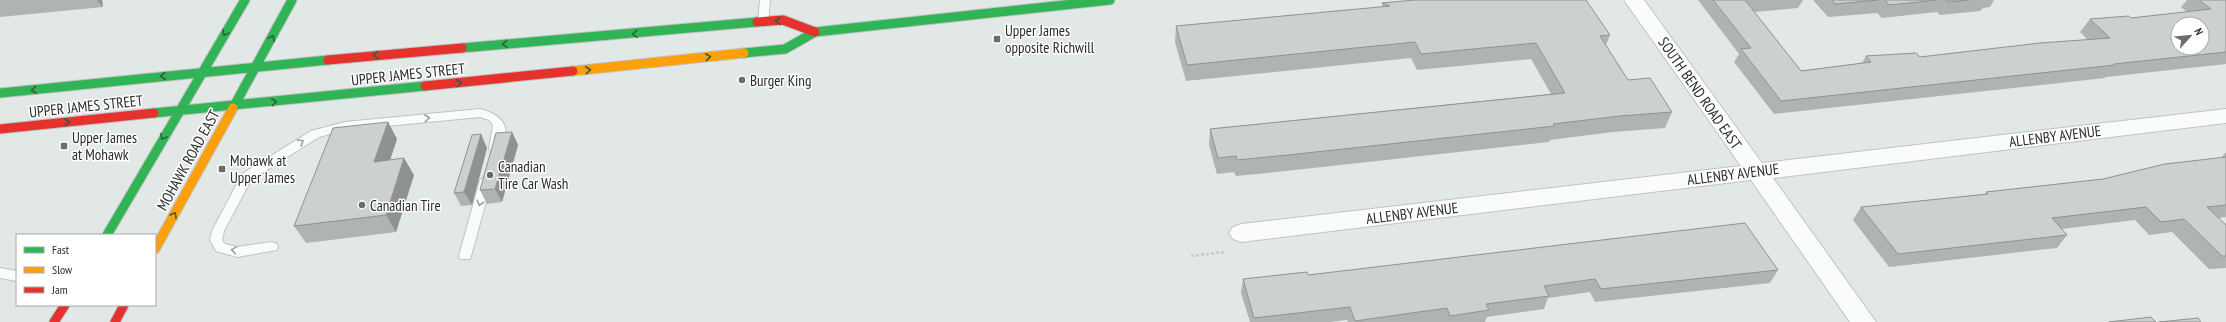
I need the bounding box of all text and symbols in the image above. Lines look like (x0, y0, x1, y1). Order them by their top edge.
north arrow (2170, 16, 2210, 56)
one-way arrow (775, 17, 781, 25)
place label: Upper James opposite Richwill (1005, 21, 1095, 57)
text: N (2191, 26, 2207, 37)
one-way arrow (222, 29, 229, 36)
one-way arrow (632, 29, 638, 38)
street label: SOUTH BEND ROAD EAST (1654, 33, 1746, 153)
marker: Upper James opposite Richwill (992, 34, 1002, 44)
one-way arrow (267, 35, 275, 42)
one-way arrow (502, 40, 508, 49)
one-way arrow (373, 51, 379, 60)
one-way arrow (705, 53, 711, 62)
street label: UPPER JAMES STREET (350, 59, 466, 89)
one-way arrow (585, 66, 591, 75)
one-way arrow (160, 71, 166, 80)
place label: Burger King (750, 71, 811, 90)
marker: Burger King (737, 75, 747, 85)
one-way arrow (456, 79, 462, 88)
one-way arrow (31, 85, 37, 94)
street label: UPPER JAMES STREET (28, 91, 144, 121)
one-way arrow (271, 97, 277, 106)
street label: MOHAWK ROAD EAST (152, 106, 224, 214)
one-way arrow (424, 114, 431, 123)
one-way arrow (64, 118, 70, 127)
street label: ALLENBY AVENUE (2008, 121, 2102, 151)
place label: Upper James at Mohawk (72, 128, 137, 164)
one-way arrow (161, 133, 168, 140)
one-way arrow (297, 140, 304, 147)
marker: Upper James at Mohawk (59, 141, 69, 151)
place label: Mohawk at Upper James (230, 151, 295, 187)
place label: Canadian Tire Car Wash (498, 157, 568, 193)
street label: ALLENBY AVENUE (1686, 159, 1780, 189)
marker: Mohawk at Upper James (217, 164, 227, 174)
marker: Canadian Tire Car Wash (485, 170, 495, 180)
place label: Canadian Tire (370, 196, 441, 215)
street label: ALLENBY AVENUE (1365, 198, 1459, 228)
one-way arrow (476, 199, 484, 206)
marker: Canadian Tire (357, 200, 367, 210)
one-way arrow (169, 212, 176, 219)
legend (16, 234, 156, 306)
text: Fast (52, 242, 70, 257)
one-way arrow (231, 246, 237, 255)
text: Slow (52, 262, 73, 277)
text: Jam (51, 282, 68, 297)

